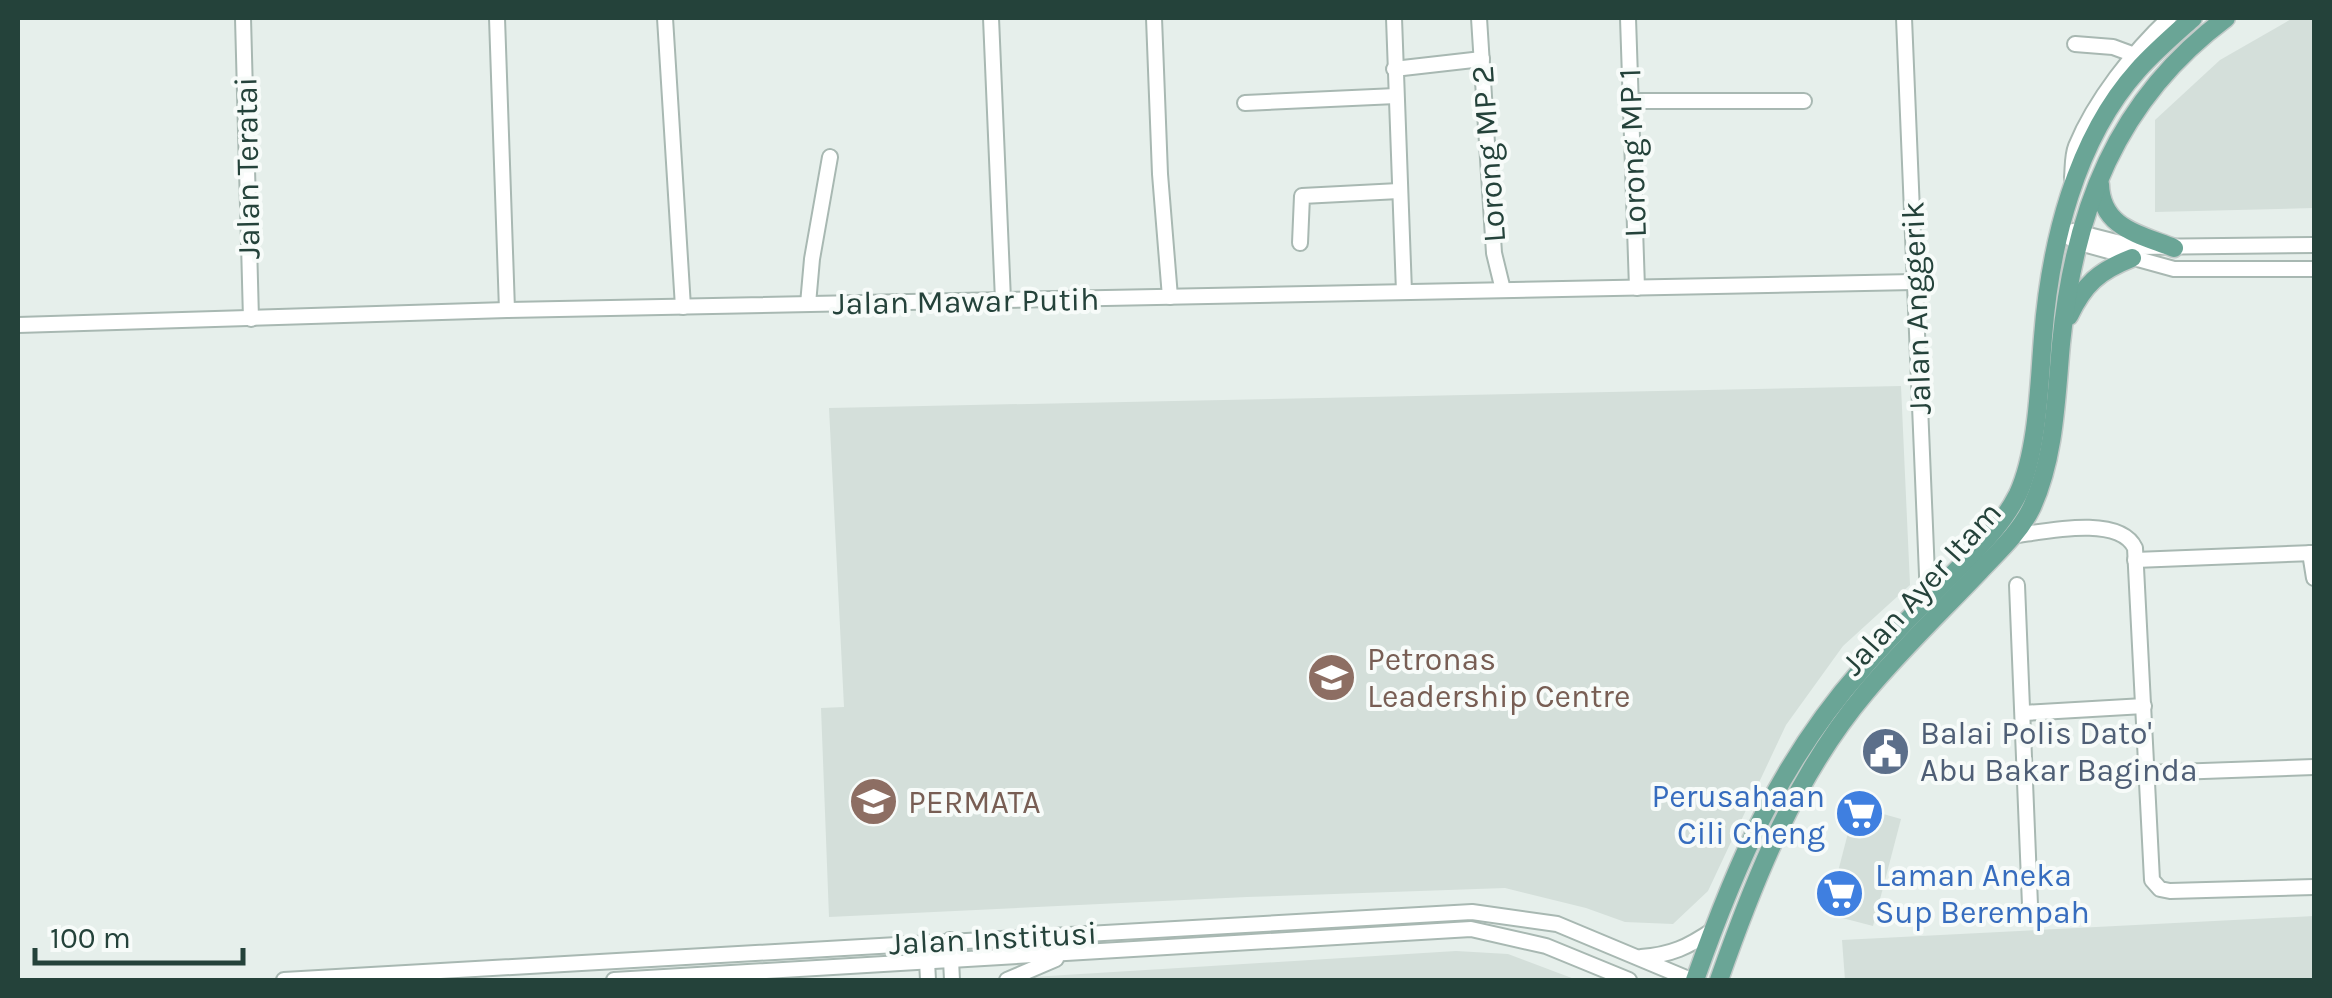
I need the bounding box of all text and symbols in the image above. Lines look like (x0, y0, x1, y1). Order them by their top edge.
street label: Lorong MP 2 (1464, 64, 1513, 244)
street label: Lorong MP 1 (1611, 68, 1654, 238)
street label: Jalan Teratai (227, 76, 268, 260)
street label: Jalan Anggerik (1894, 201, 1939, 415)
street label: Jalan Mawar Putih (832, 281, 1100, 322)
street label: Jalan Ayer Itam (1834, 494, 2009, 683)
place label: Petronas Leadership Centre (1367, 641, 1630, 715)
school or university icon: Petronas Leadership Centre (1306, 651, 1358, 703)
place label: Balai Polis Dato' Abu Bakar Baginda (1920, 715, 2198, 789)
public building icon: Balai Polis Dato' Abu Bakar Baginda (1859, 725, 1911, 777)
school or university icon: PERMATA (847, 776, 899, 828)
place label: Perusahaan Cili Cheng (1652, 778, 1825, 852)
place label: PERMATA (908, 784, 1041, 821)
supermarket icon: Perusahaan Cili Cheng (1834, 788, 1886, 840)
place label: Laman Aneka Sup Berempah (1875, 857, 2090, 931)
supermarket icon: Laman Aneka Sup Berempah (1814, 867, 1866, 919)
scale bar (35, 903, 242, 965)
street label: Jalan Institusi (888, 915, 1098, 962)
text: 100 m (50, 920, 131, 956)

